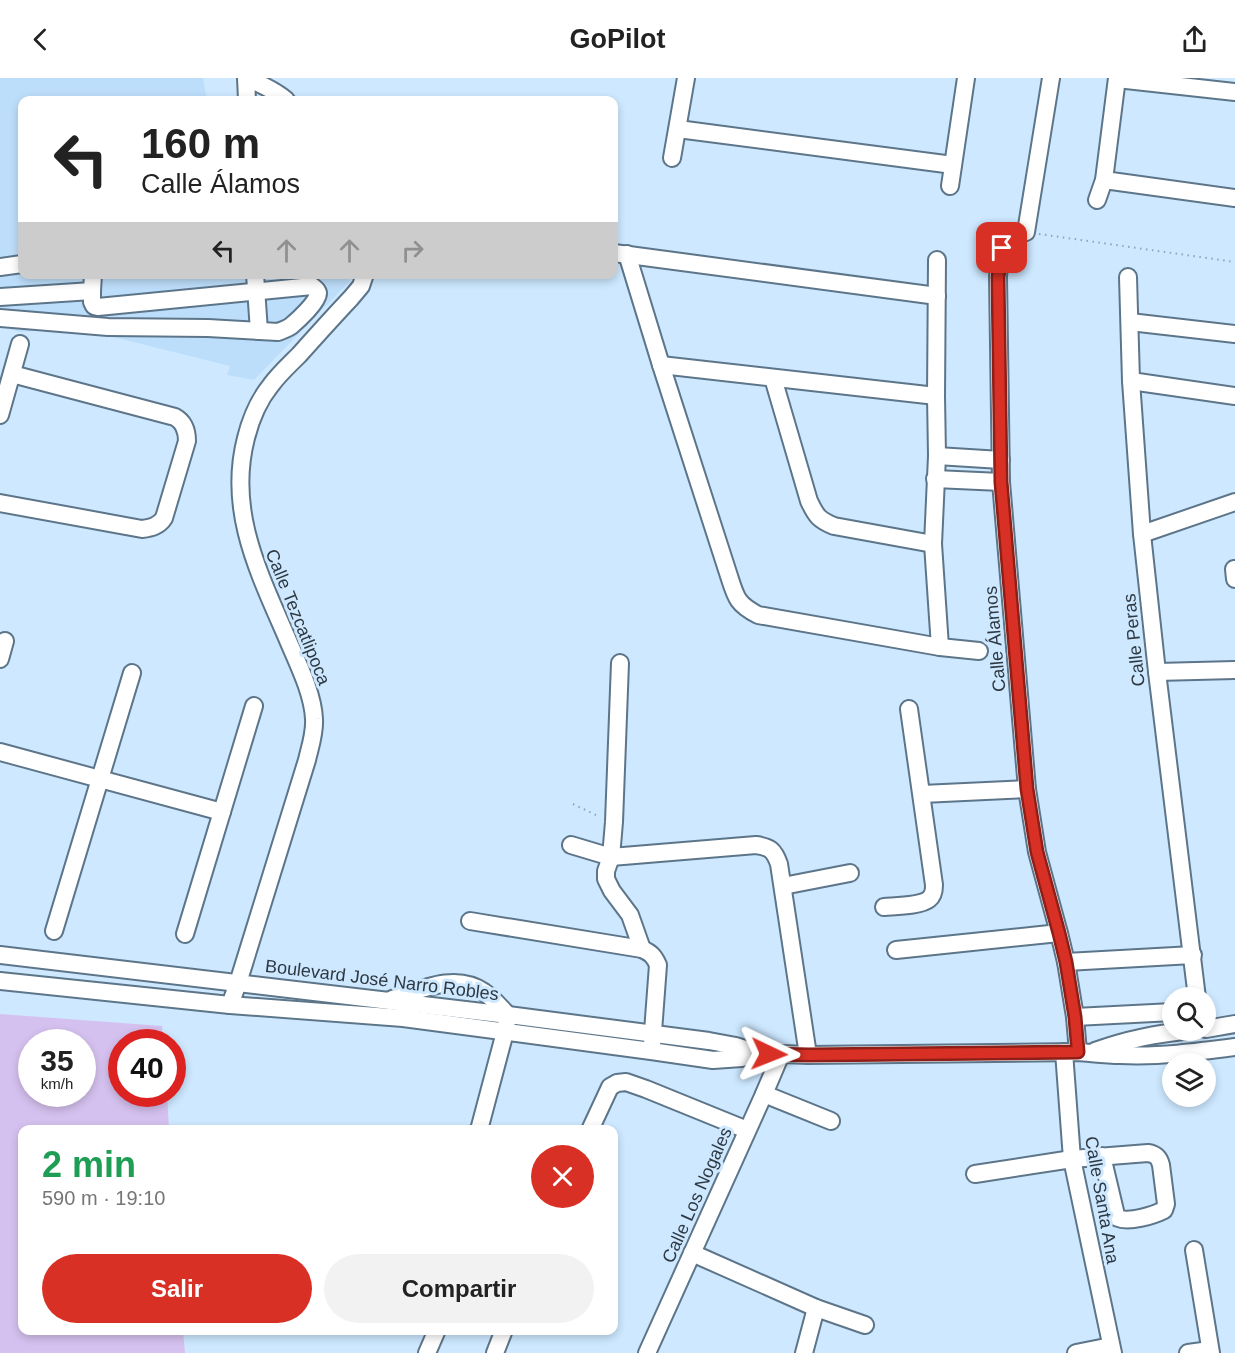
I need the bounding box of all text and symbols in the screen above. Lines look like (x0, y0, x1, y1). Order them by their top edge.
icon: back (24, 23, 57, 56)
icon: share (1178, 23, 1211, 56)
text: GoPilot (570, 24, 666, 54)
icon: left (42, 120, 120, 198)
text: 160 m (141, 120, 260, 167)
text: Calle Álamos (141, 169, 300, 199)
pin (976, 222, 1027, 273)
icon: arrive (985, 231, 1018, 264)
icon: left (207, 234, 240, 267)
icon: ahead (270, 234, 303, 267)
icon: ahead (333, 234, 366, 267)
icon: right (396, 234, 429, 267)
street label: Calle Tezcatlipoca (262, 546, 335, 689)
street label: Calle Álamos (980, 585, 1010, 693)
street label: Calle Peras (1119, 593, 1149, 687)
street label: Boulevard José Narro Robles (264, 956, 500, 1004)
map controls (1162, 987, 1216, 1107)
button: search (1162, 987, 1216, 1041)
position arrow (737, 1022, 801, 1086)
speed limit sign: 40 (108, 1029, 186, 1107)
text: 35 (40, 1044, 74, 1077)
button: layers (1162, 1053, 1216, 1107)
text: km/h (41, 1075, 73, 1092)
street label: Calle Los Nogales (658, 1124, 736, 1266)
street label: Calle Santa Ana (1081, 1135, 1123, 1266)
text: 2 min (42, 1144, 136, 1185)
button: close (531, 1145, 594, 1208)
text: 590 m · 19:10 (42, 1187, 165, 1209)
button: Salir (42, 1254, 312, 1323)
button: Compartir (324, 1254, 594, 1323)

